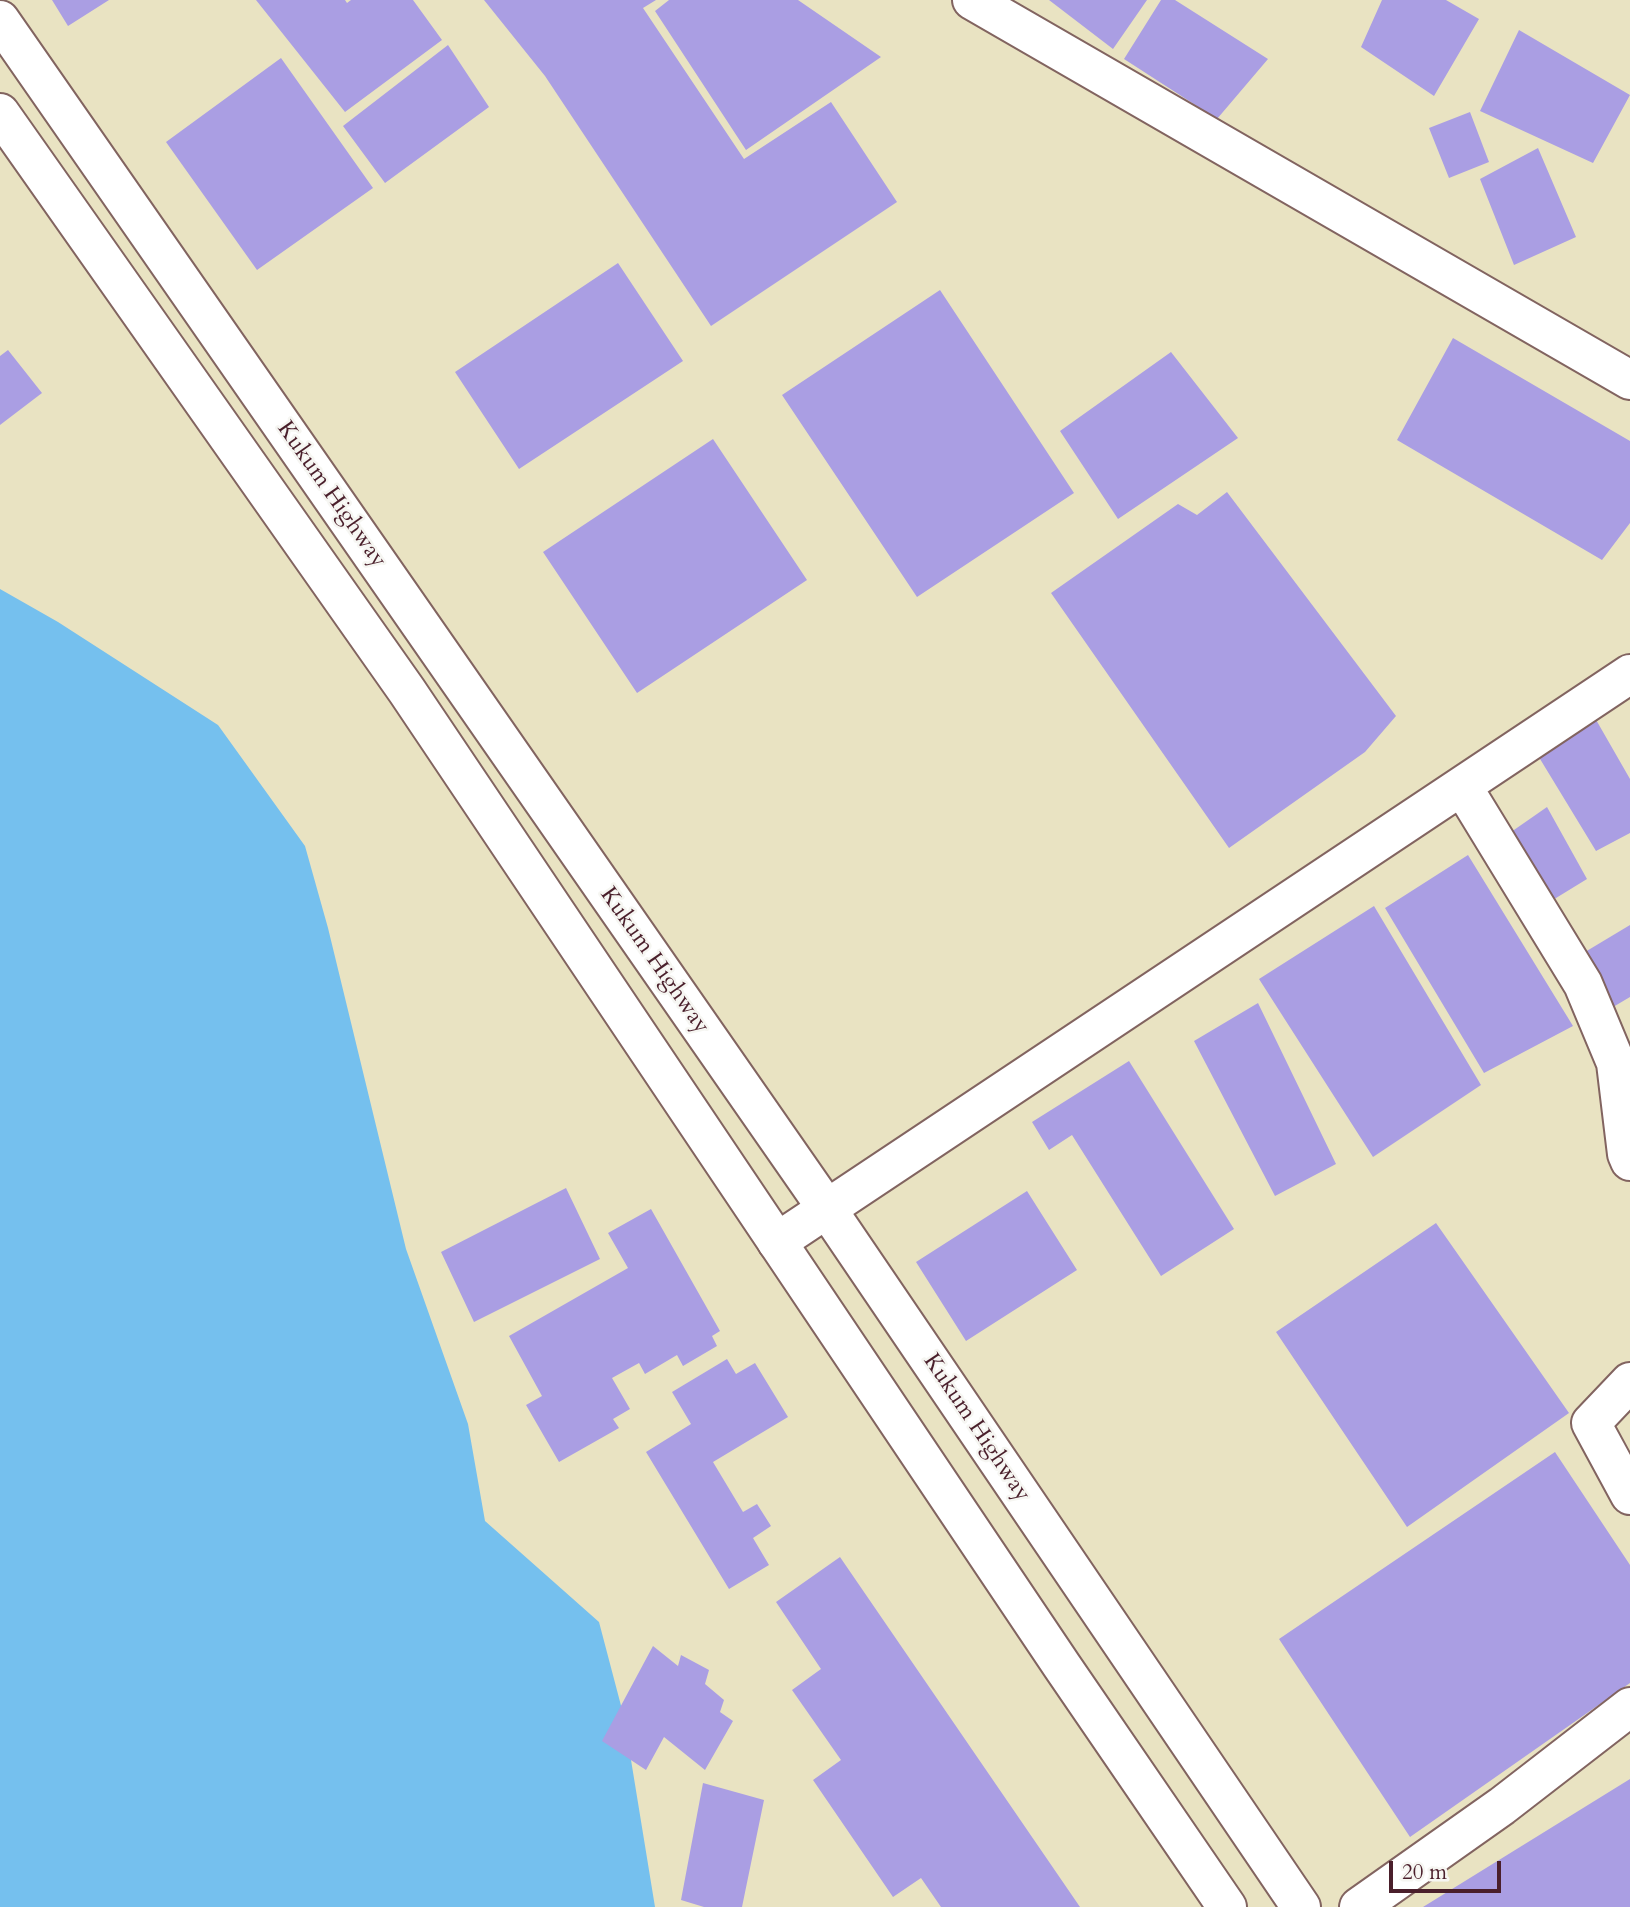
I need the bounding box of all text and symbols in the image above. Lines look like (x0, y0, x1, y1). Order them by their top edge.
street label: Kukum Highway (270, 417, 392, 573)
street label: Kukum Highway (593, 883, 715, 1039)
street label: Kukum Highway (916, 1349, 1036, 1507)
scale bar (1392, 1848, 1504, 1892)
text: 20 m (1402, 1858, 1447, 1887)

